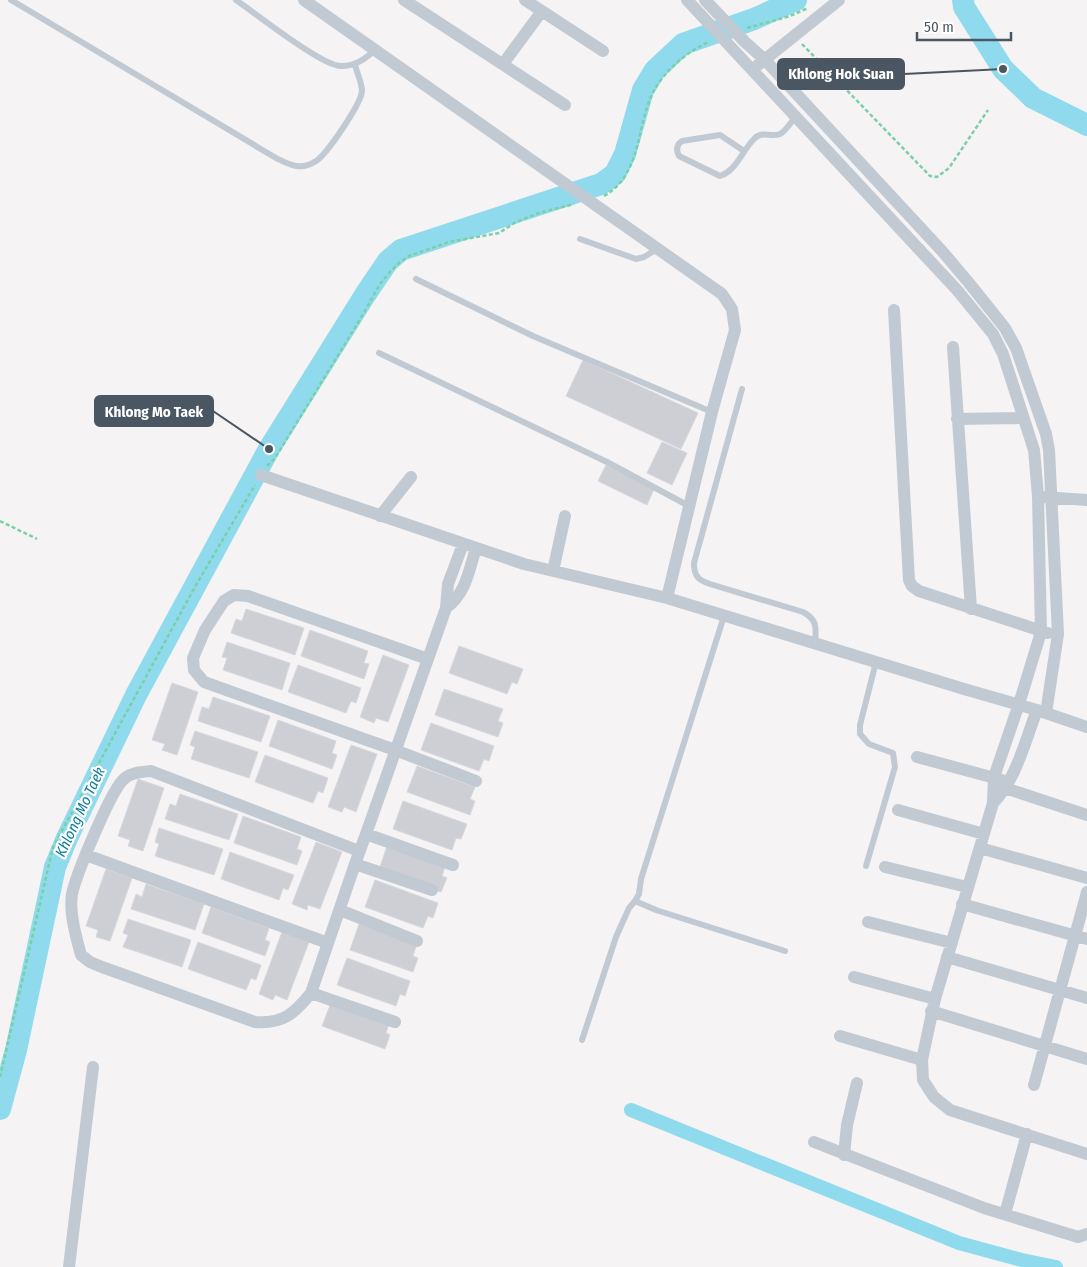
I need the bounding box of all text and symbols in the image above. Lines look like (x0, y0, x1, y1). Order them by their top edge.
scale bar (917, 10, 1011, 42)
text: 50 m (924, 18, 954, 36)
callout: Khlong Hok Suan (778, 59, 904, 89)
text: Khlong Hok Suan (788, 65, 894, 83)
callout: Khlong Mo Taek (95, 396, 213, 426)
text: Khlong Mo Taek (105, 403, 203, 421)
water label: Khlong Mo Taek (51, 764, 109, 860)

